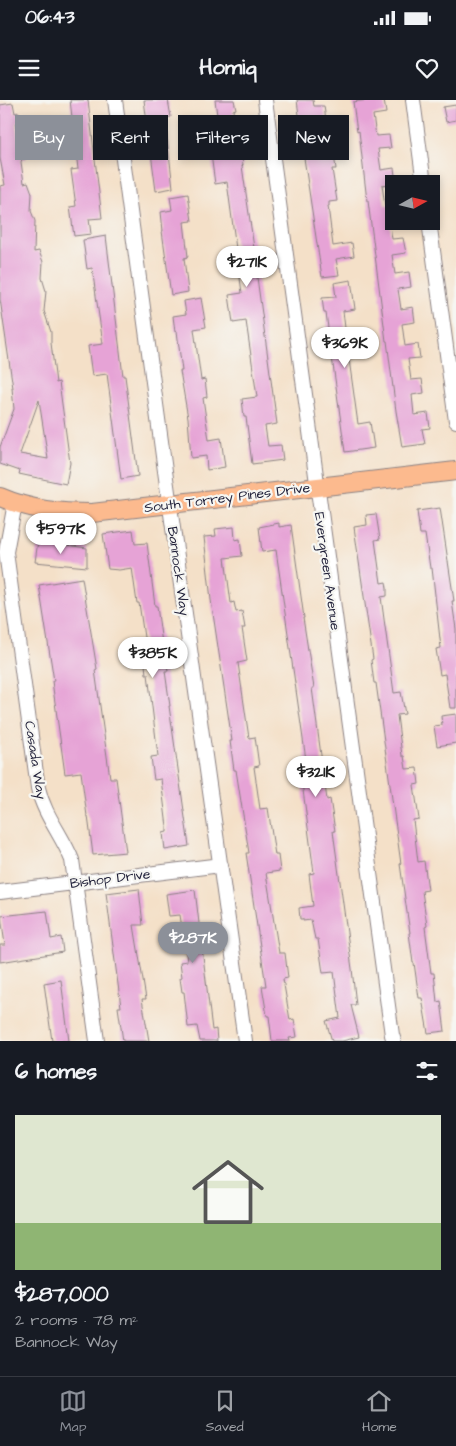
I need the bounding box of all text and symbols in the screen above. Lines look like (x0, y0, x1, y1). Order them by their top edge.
text: 06:43 (25, 4, 75, 31)
text: Homiq (199, 52, 257, 83)
icon: menu (15, 54, 43, 82)
icon: heart (413, 54, 441, 82)
chip: Buy (15, 115, 83, 160)
chip: Rent (93, 115, 168, 160)
chip: Filters (178, 115, 268, 160)
chip: New (278, 115, 349, 160)
north arrow (385, 175, 440, 230)
map controls (385, 175, 440, 230)
pin: $271K (212, 246, 282, 288)
text: $271K (227, 251, 267, 273)
pin: $369K (310, 326, 380, 369)
text: $369K (322, 332, 368, 354)
street label: South Torrey Pines Drive (143, 478, 312, 518)
street label: Evergreen Avenue (309, 511, 345, 632)
pin: $597K (26, 512, 96, 555)
text: $597K (37, 518, 85, 540)
street label: Bannock Way (162, 525, 194, 617)
pin: $385K (118, 636, 188, 679)
text: $385K (129, 642, 177, 664)
street label: Casada Way (19, 720, 51, 801)
pin: $321K (281, 756, 351, 798)
text: $321K (297, 761, 335, 783)
street label: Bishop Drive (69, 864, 152, 894)
pin: $287K (158, 922, 228, 964)
text: $287K (169, 927, 217, 949)
text: 6 homes (15, 1057, 97, 1086)
icon: filters (413, 1057, 441, 1085)
icon: home (183, 1147, 273, 1237)
text: $287,000 (15, 1280, 109, 1309)
text: 2 rooms · 78 m² (15, 1309, 138, 1331)
text: Bannock Way (15, 1331, 118, 1353)
tab: Map (59, 1387, 87, 1437)
tab: Saved (206, 1387, 244, 1437)
tab: Home (362, 1387, 397, 1437)

